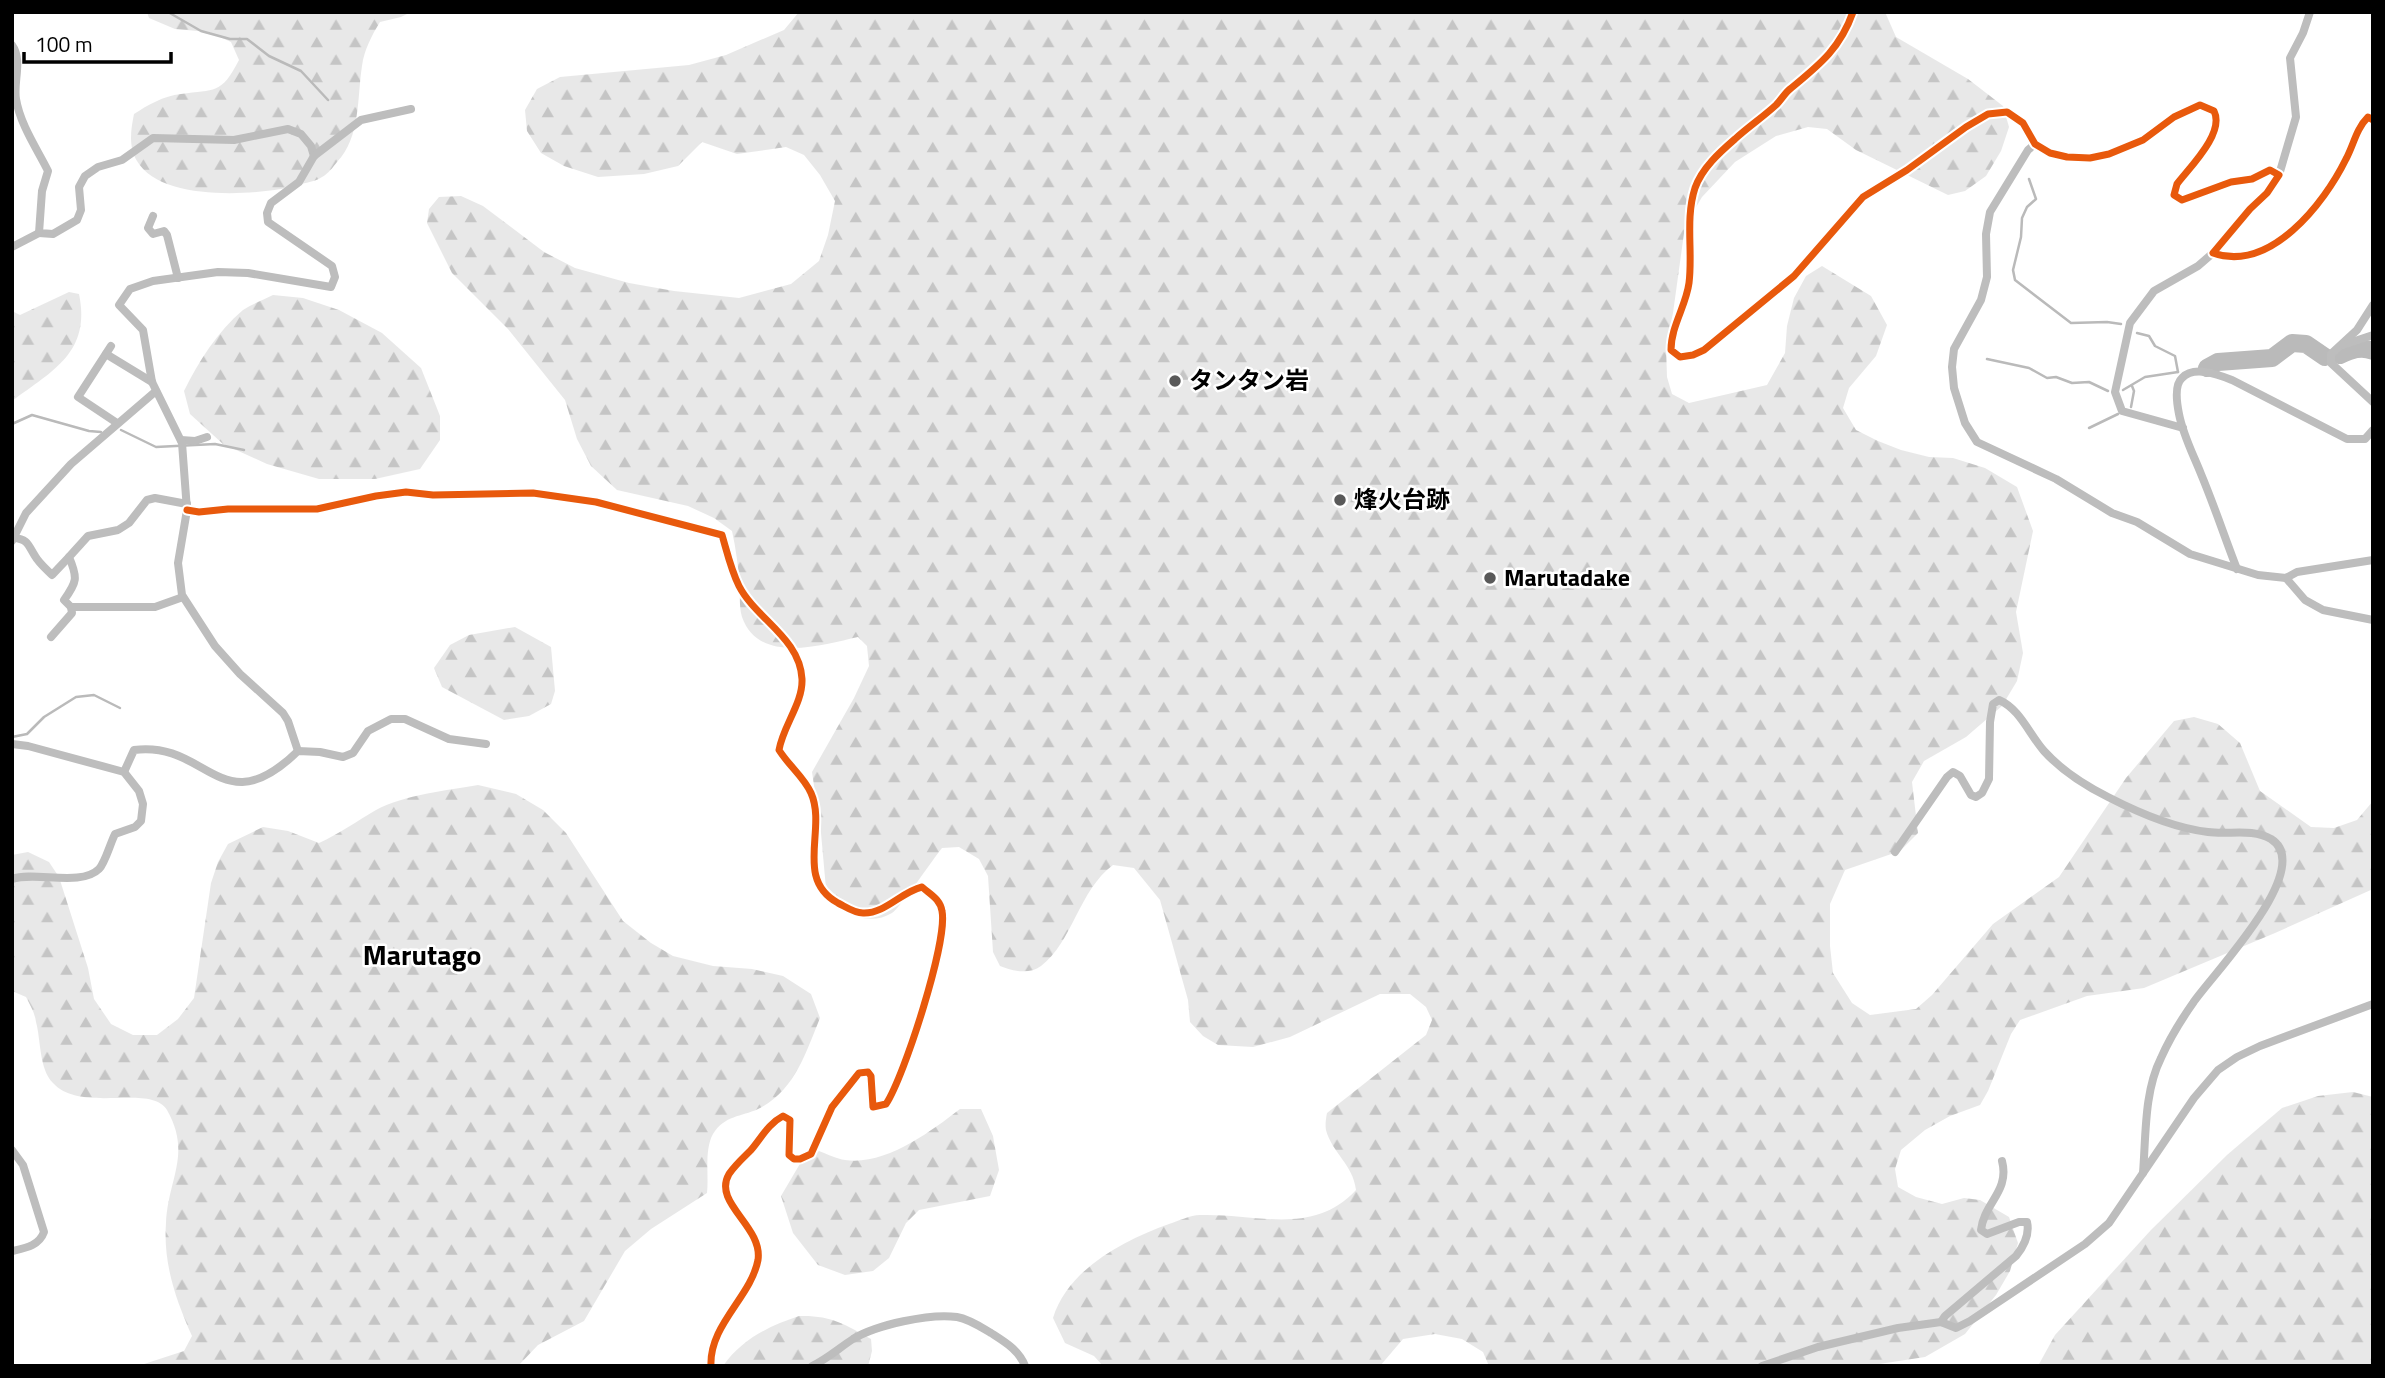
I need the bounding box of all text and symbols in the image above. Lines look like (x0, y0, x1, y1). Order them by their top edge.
scale bar (24, 21, 172, 65)
text: 100 m (35, 28, 92, 60)
place label: タンタン岩 (1189, 362, 1309, 398)
marker: タンタン岩 (1167, 373, 1183, 389)
place label: 烽火台跡 (1354, 481, 1450, 517)
marker: 烽火台跡 (1332, 492, 1348, 508)
place label: Marutadake (1504, 559, 1630, 595)
marker: Marutadake (1482, 570, 1498, 586)
district label: Marutago (363, 933, 481, 976)

